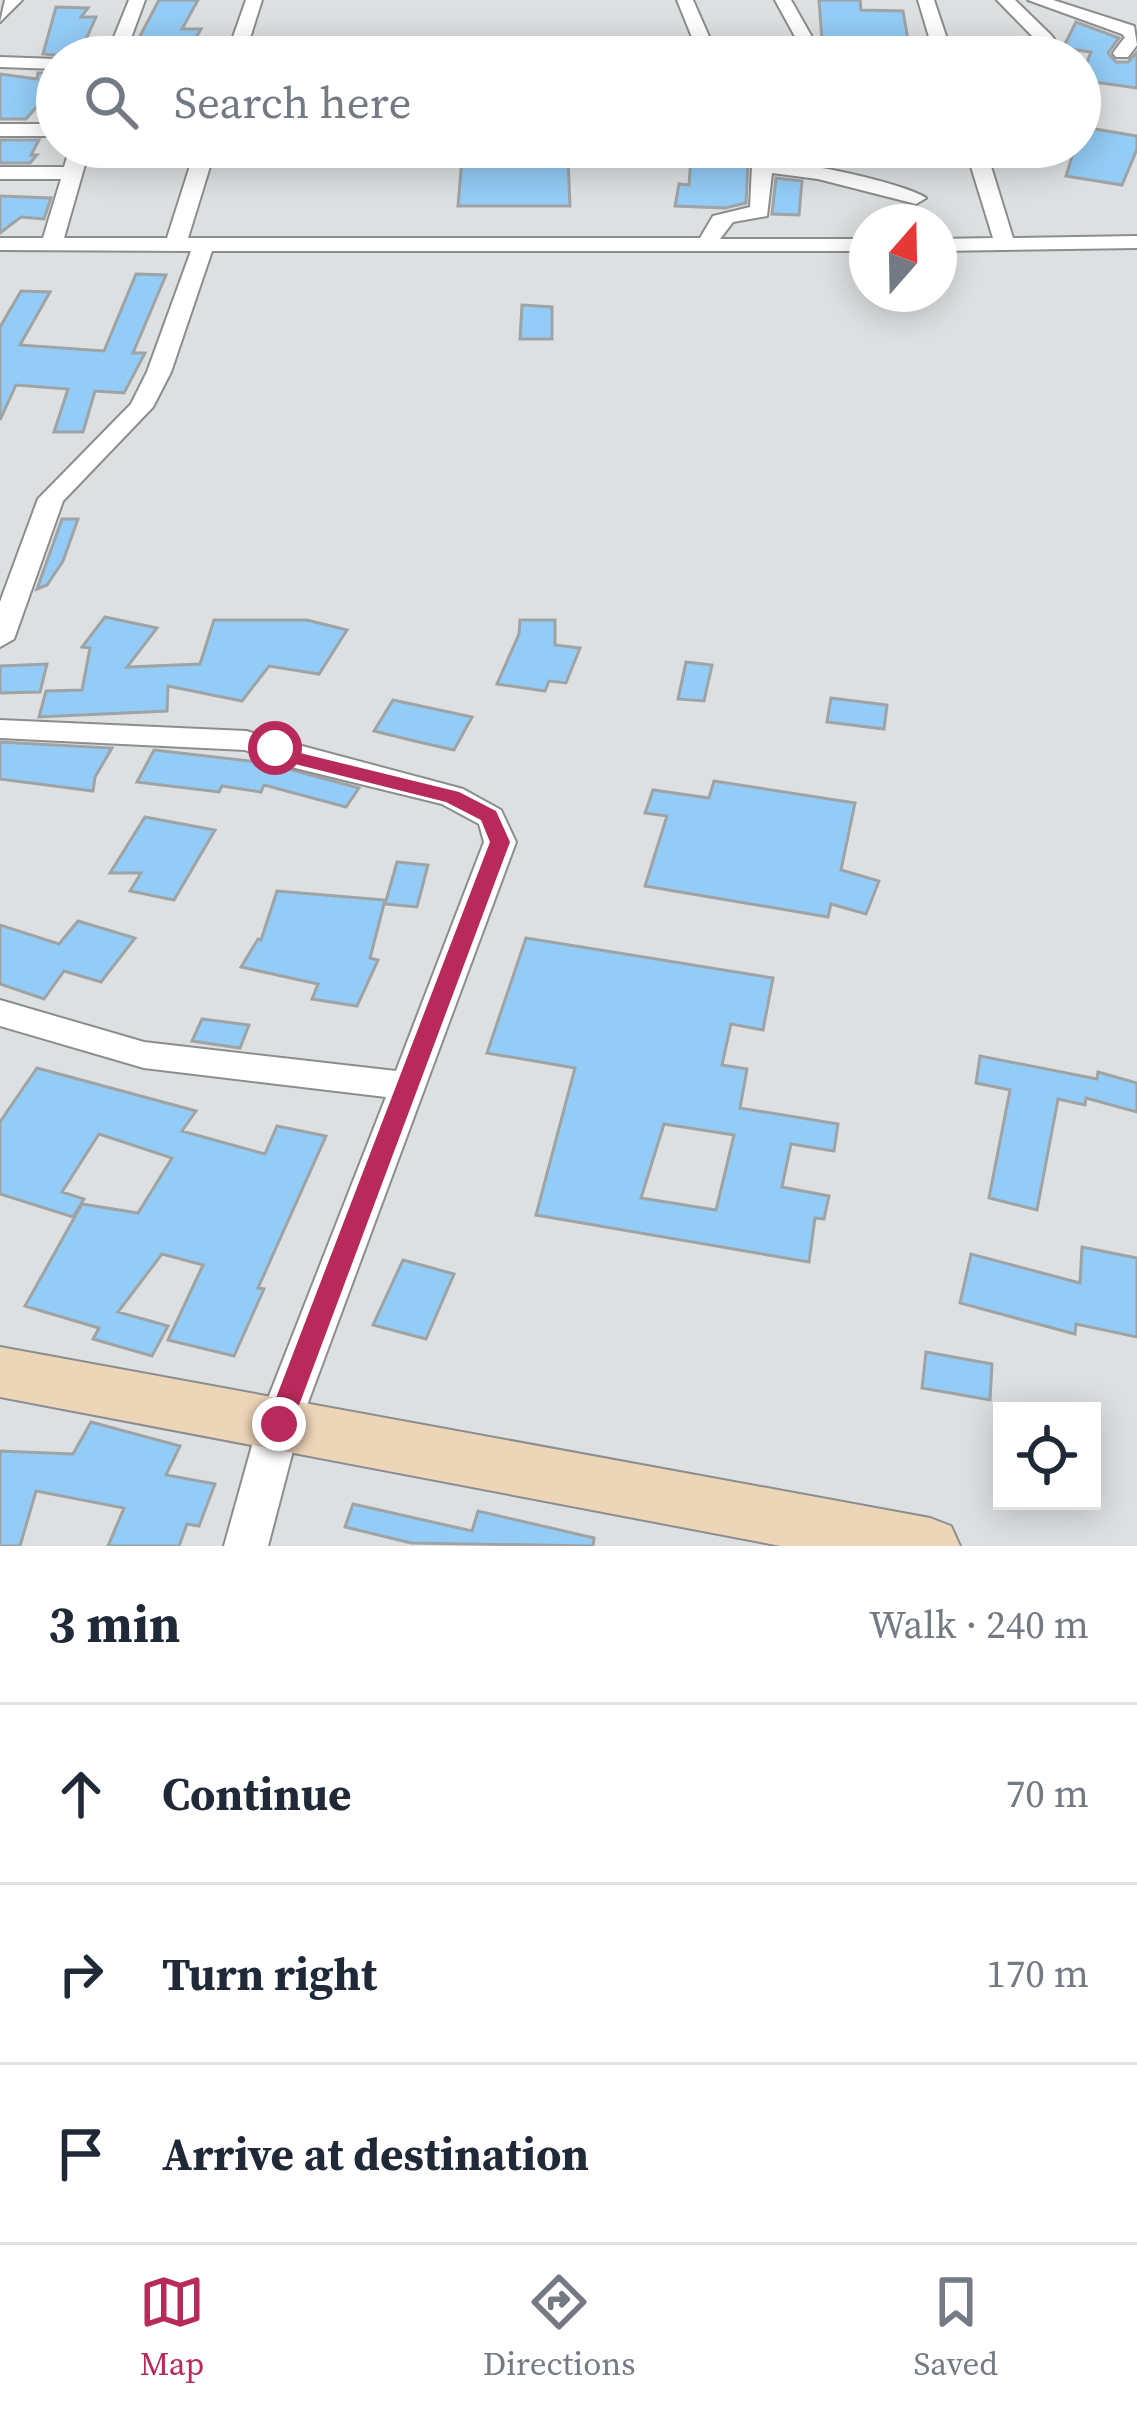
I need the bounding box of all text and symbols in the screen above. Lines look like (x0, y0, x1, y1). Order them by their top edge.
search box (36, 36, 1101, 168)
icon: search (78, 69, 144, 135)
text: Search here (174, 71, 411, 133)
north arrow (849, 204, 957, 312)
route start (248, 721, 302, 775)
route end (252, 1397, 306, 1451)
map controls (993, 1402, 1101, 1510)
button: locate (993, 1402, 1101, 1510)
text: 3 min (48, 1589, 180, 1659)
text: Walk · 240 m (869, 1598, 1089, 1651)
icon: ahead (48, 1761, 114, 1827)
text: Continue (162, 1763, 351, 1825)
text: 70 m (1006, 1767, 1089, 1820)
icon: right (48, 1941, 114, 2007)
text: Turn right (162, 1943, 377, 2005)
text: 170 m (986, 1947, 1089, 2000)
icon: arrive (48, 2121, 114, 2187)
text: Arrive at destination (162, 2123, 589, 2185)
tab: Map (139, 2269, 205, 2386)
tab: Directions (483, 2269, 636, 2386)
tab: Saved (913, 2269, 998, 2386)

